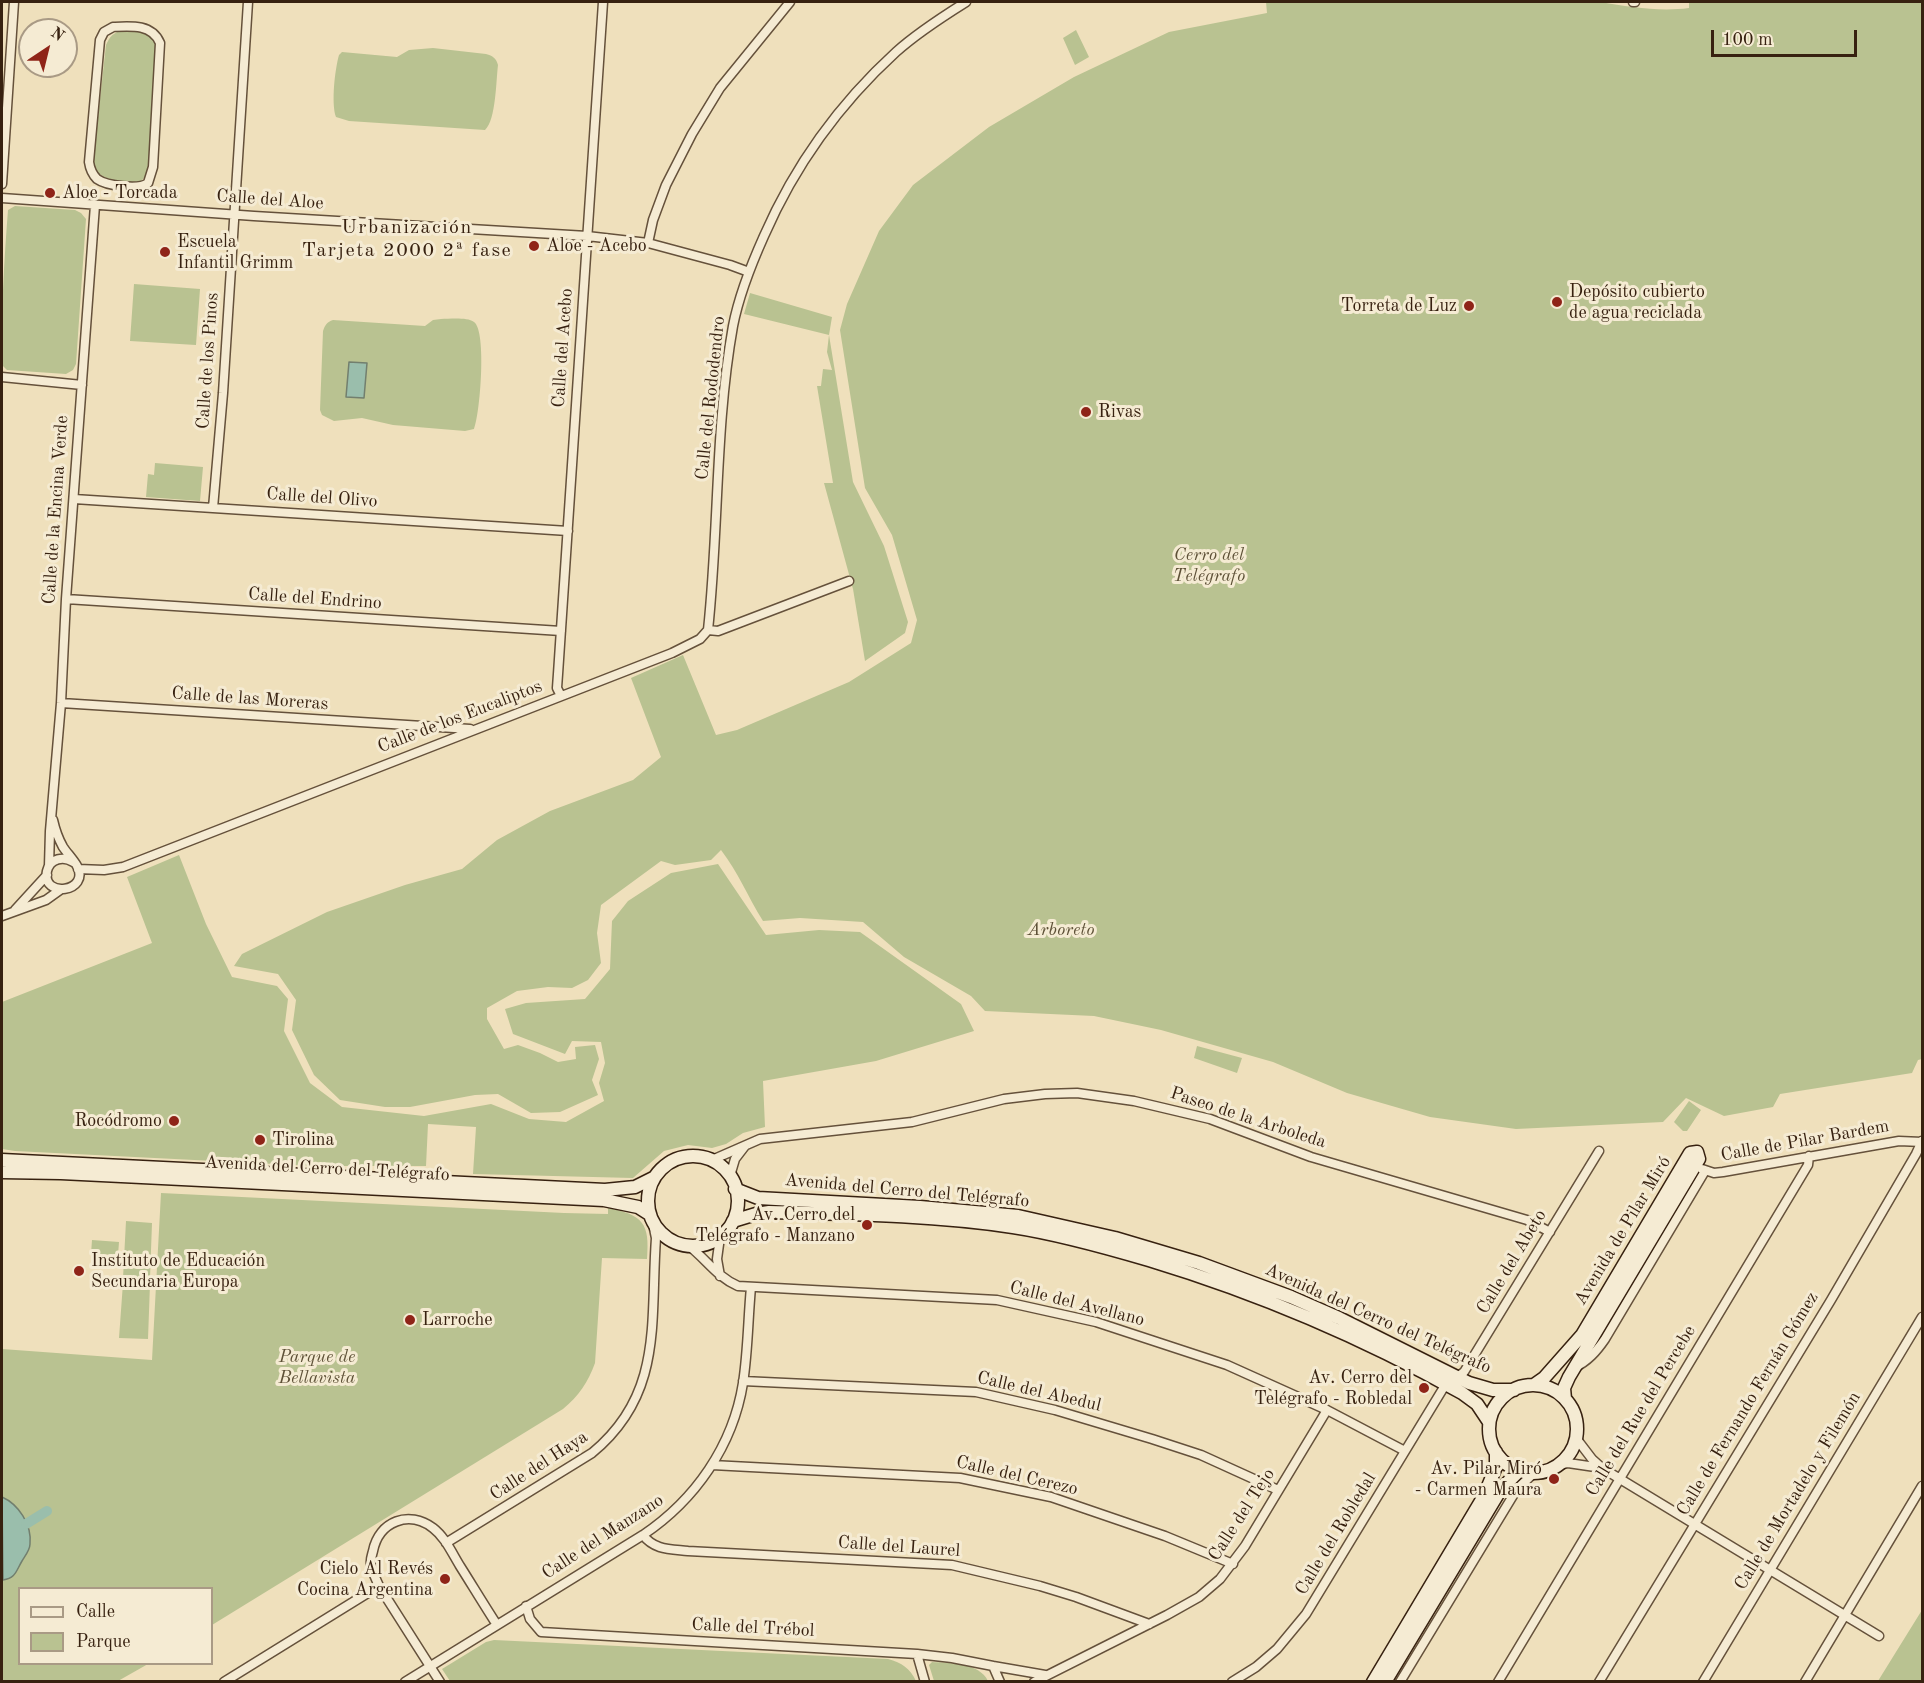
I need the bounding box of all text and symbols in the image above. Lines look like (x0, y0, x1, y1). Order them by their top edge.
north arrow (18, 18, 78, 78)
scale bar (1714, 18, 1860, 56)
text: N (48, 25, 67, 45)
text: 100 m (1722, 31, 1773, 49)
place label: Aloe - Torcada (62, 182, 178, 204)
street label: Calle del Aloe (216, 185, 324, 215)
marker: Aloe - Torcada (43, 186, 57, 200)
district label: Urbanización Tarjeta 2000 2ª fase (317, 216, 497, 263)
place label: Escuela Infantil Grimm (177, 231, 293, 274)
place label: Aloe - Acebo (546, 235, 647, 257)
marker: Aloe - Acebo (527, 239, 541, 253)
marker: Escuela Infantil Grimm (158, 245, 172, 259)
place label: Depósito cubierto de agua reciclada (1569, 281, 1705, 324)
street label: Calle del Acebo (548, 288, 578, 408)
street label: Calle de los Pinos (192, 292, 224, 430)
place label: Torreta de Luz (1341, 295, 1457, 317)
marker: Depósito cubierto de agua reciclada (1550, 295, 1564, 309)
marker: Torreta de Luz (1462, 299, 1476, 313)
street label: Calle del Rododendro (692, 315, 730, 481)
place label: Rivas (1098, 401, 1141, 423)
marker: Rivas (1079, 405, 1093, 419)
street label: Calle de la Encina Verde (39, 415, 73, 605)
street label: Calle del Olivo (266, 483, 378, 513)
park label: Cerro del Telégrafo (1173, 544, 1245, 586)
street label: Calle del Endrino (247, 584, 383, 614)
street label: Calle de los Eucaliptos (375, 676, 545, 758)
street label: Calle de las Moreras (171, 683, 329, 715)
park label: Arboreto (1028, 919, 1094, 941)
street label: Paseo de la Arboleda (1167, 1083, 1329, 1153)
place label: Rocódromo (74, 1110, 162, 1132)
marker: Rocódromo (167, 1114, 181, 1128)
street label: Calle de Pilar Bardem (1719, 1116, 1891, 1166)
place label: Tirolina (272, 1129, 334, 1151)
marker: Tirolina (253, 1133, 267, 1147)
street label: Avenida del Cerro del Telégrafo (204, 1152, 450, 1186)
street label: Avenida de Pilar Miró (1570, 1153, 1676, 1309)
street label: Avenida del Cerro del Telégrafo (784, 1170, 1030, 1212)
place label: Av. Cerro del Telégrafo - Manzano (695, 1204, 855, 1246)
street label: Calle del Abeto (1472, 1206, 1552, 1318)
marker: Av. Cerro del Telégrafo - Manzano (860, 1218, 874, 1232)
place label: Instituto de Educación Secundaria Europa (91, 1250, 265, 1292)
street label: Avenida del Cerro del Telégrafo (1261, 1259, 1495, 1379)
marker: Instituto de Educación Secundaria Europa (72, 1264, 86, 1278)
street label: Calle del Avellano (1007, 1277, 1147, 1331)
street label: Calle de Fernando Fernán Gómez (1673, 1288, 1823, 1520)
place label: Larroche (422, 1309, 493, 1331)
marker: Larroche (403, 1313, 417, 1327)
street label: Calle del Rue del Percebe (1581, 1322, 1701, 1500)
park label: Parque de Bellavista (279, 1346, 355, 1388)
street label: Calle del Abedul (975, 1367, 1103, 1417)
place label: Av. Cerro del Telégrafo - Robledal (1254, 1367, 1412, 1410)
marker: Av. Cerro del Telégrafo - Robledal (1417, 1381, 1431, 1395)
street label: Calle de Mortadelo y Filemón (1730, 1388, 1866, 1594)
street label: Calle del Haya (486, 1426, 592, 1506)
street label: Calle del Cerezo (954, 1451, 1080, 1501)
place label: Av. Pilar Miró - Carmen Maura (1415, 1458, 1542, 1500)
street label: Calle del Tejo (1204, 1465, 1280, 1565)
street label: Calle del Robledal (1291, 1469, 1381, 1599)
marker: Av. Pilar Miró - Carmen Maura (1547, 1472, 1561, 1486)
street label: Calle del Manzano (538, 1490, 668, 1584)
street label: Calle del Laurel (837, 1532, 961, 1562)
place label: Cielo Al Revés Cocina Argentina (297, 1558, 433, 1600)
marker: Cielo Al Revés Cocina Argentina (438, 1572, 452, 1586)
legend (18, 1587, 213, 1665)
text: Calle (76, 1603, 115, 1621)
street label: Calle del Trébol (691, 1614, 815, 1642)
text: Parque (76, 1633, 131, 1651)

